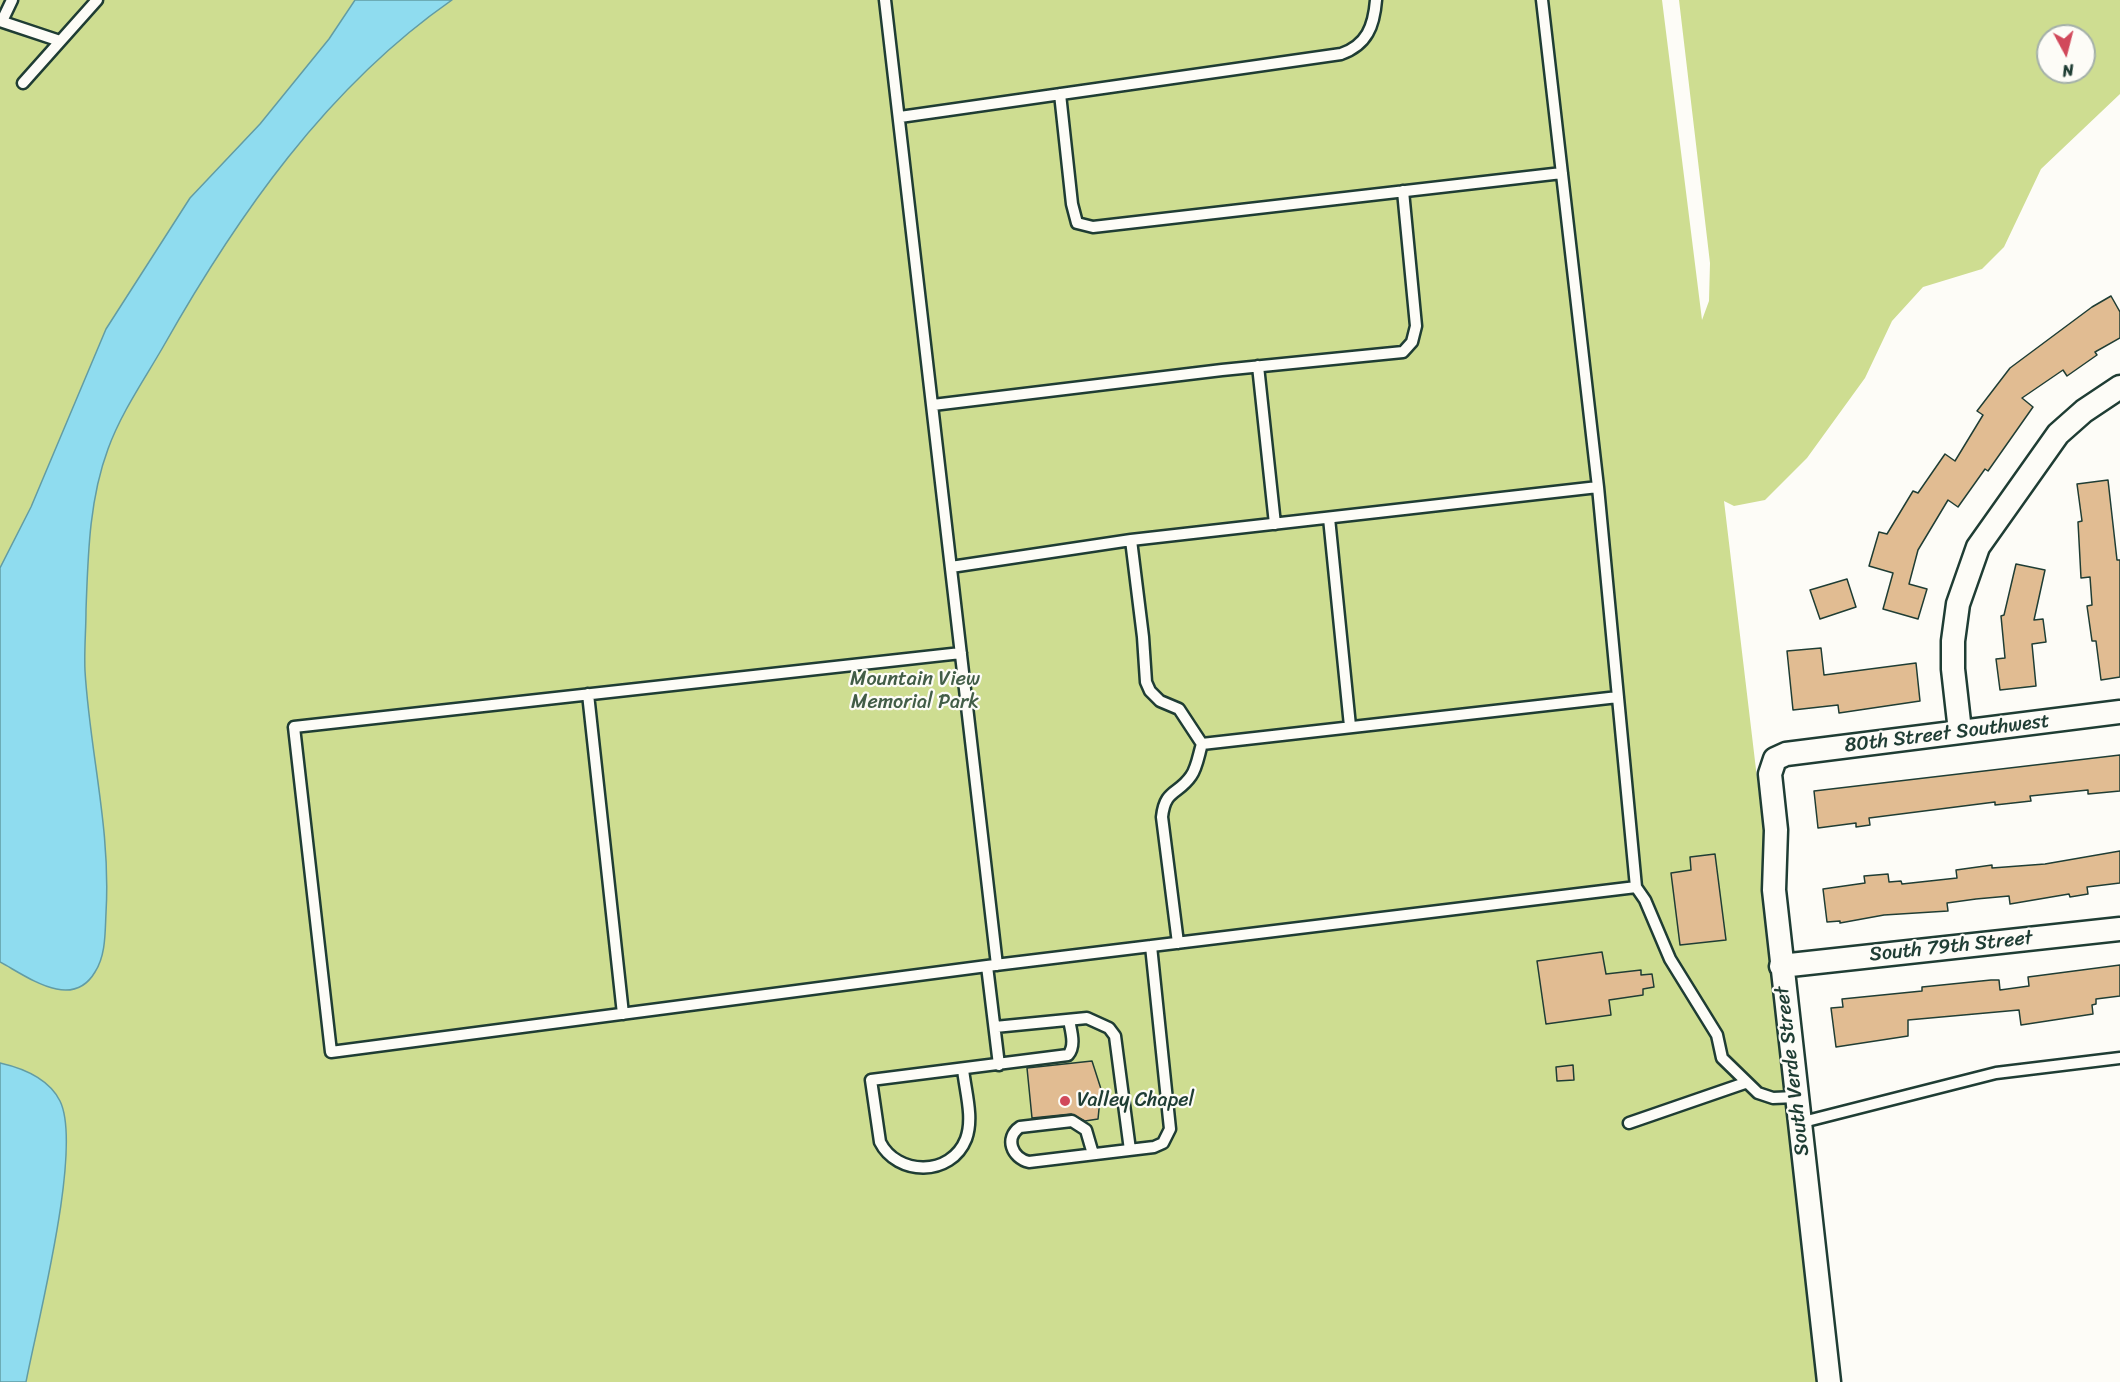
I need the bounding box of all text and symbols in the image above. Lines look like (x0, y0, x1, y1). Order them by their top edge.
north arrow (2036, 24, 2096, 84)
text: N (2061, 55, 2075, 85)
park label: Mountain View Memorial Park (850, 668, 980, 715)
street label: 80th Street Southwest (1843, 710, 2051, 758)
street label: South 79th Street (1868, 926, 2034, 968)
street label: South Verde Street (1771, 985, 1815, 1157)
place label: Valley Chapel (1077, 1089, 1194, 1113)
marker: Valley Chapel (1058, 1094, 1072, 1108)

